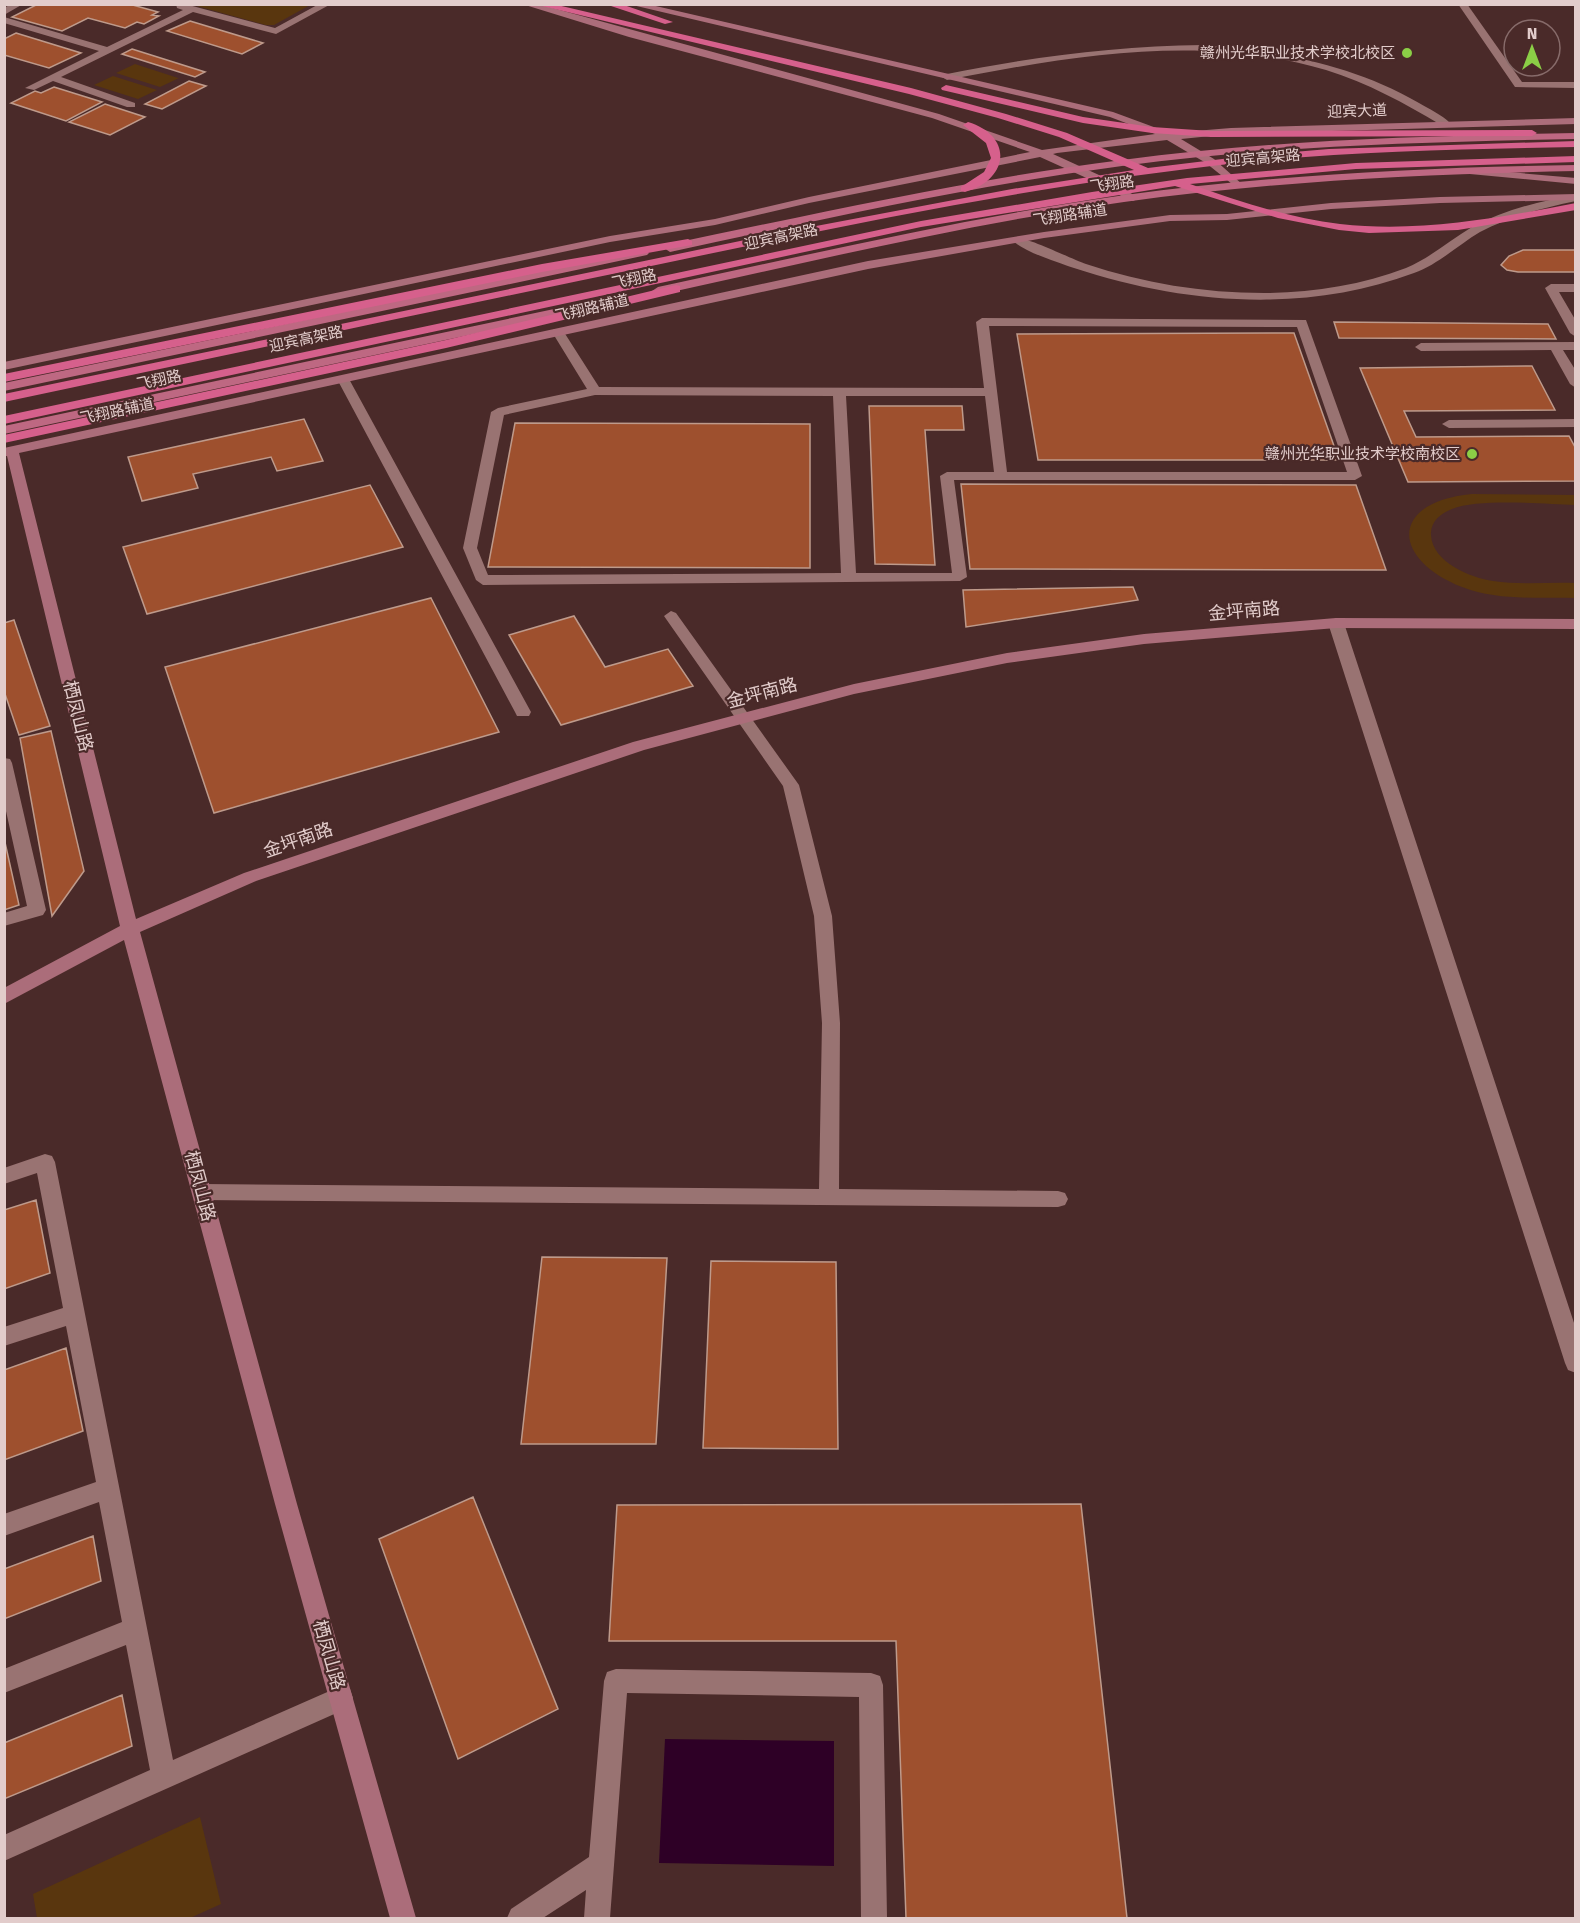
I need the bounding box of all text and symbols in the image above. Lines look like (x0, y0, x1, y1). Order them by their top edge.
north arrow (1502, 18, 1562, 78)
text: N (1527, 24, 1537, 43)
place label: 赣州光华职业技术学校北校区 (1200, 44, 1395, 62)
marker: 赣州光华职业技术学校北校区 (1400, 46, 1414, 60)
street label: 迎宾大道 (1327, 101, 1387, 121)
street label: 迎宾高架路 (1225, 146, 1301, 170)
street label: 飞翔路 (1088, 172, 1136, 196)
street label: 飞翔路辅道 (1032, 200, 1108, 230)
street label: 迎宾高架路 (742, 220, 820, 254)
street label: 飞翔路 (610, 266, 658, 292)
street label: 飞翔路辅道 (553, 291, 631, 325)
street label: 迎宾高架路 (267, 322, 345, 356)
street label: 飞翔路 (135, 367, 183, 393)
street label: 飞翔路辅道 (78, 394, 156, 428)
place label: 赣州光华职业技术学校南校区 (1265, 445, 1460, 463)
marker: 赣州光华职业技术学校南校区 (1465, 447, 1479, 461)
street label: 金坪南路 (1207, 597, 1281, 625)
street label: 金坪南路 (724, 673, 800, 713)
street label: 栖凤山路 (59, 678, 97, 754)
street label: 金坪南路 (260, 818, 336, 862)
street label: 栖凤山路 (180, 1148, 220, 1224)
street label: 栖凤山路 (309, 1617, 349, 1693)

